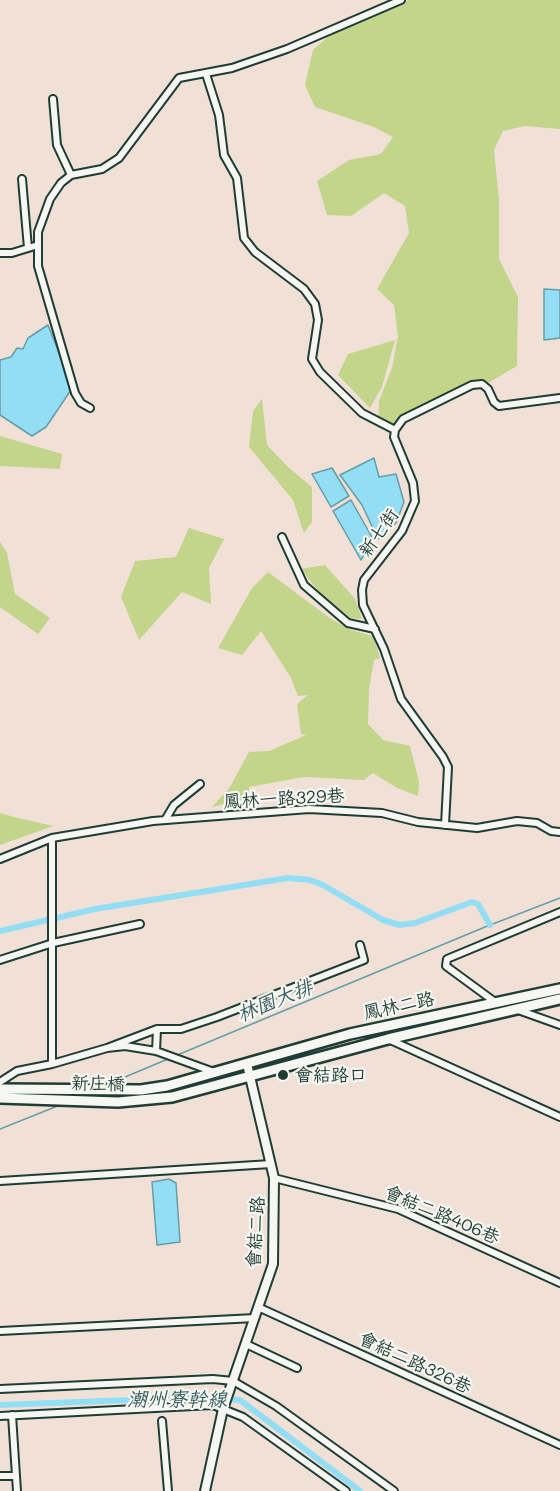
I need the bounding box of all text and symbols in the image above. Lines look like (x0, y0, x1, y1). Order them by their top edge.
street label: 新七街 (355, 505, 403, 561)
street label: 鳳林一路329巷 (223, 785, 345, 813)
water label: 林園大排 (233, 975, 317, 1027)
street label: 鳳林二路 (362, 988, 436, 1024)
place label: 會結路口 (295, 1064, 367, 1086)
marker: 會結路口 (276, 1068, 290, 1082)
street label: 新庄橋 (71, 1073, 125, 1095)
street label: 會結二路406巷 (381, 1181, 503, 1249)
street label: 會結二路 (243, 1195, 269, 1269)
street label: 會結二路326巷 (355, 1328, 475, 1398)
water label: 潮州寮幹線 (127, 1388, 227, 1412)

